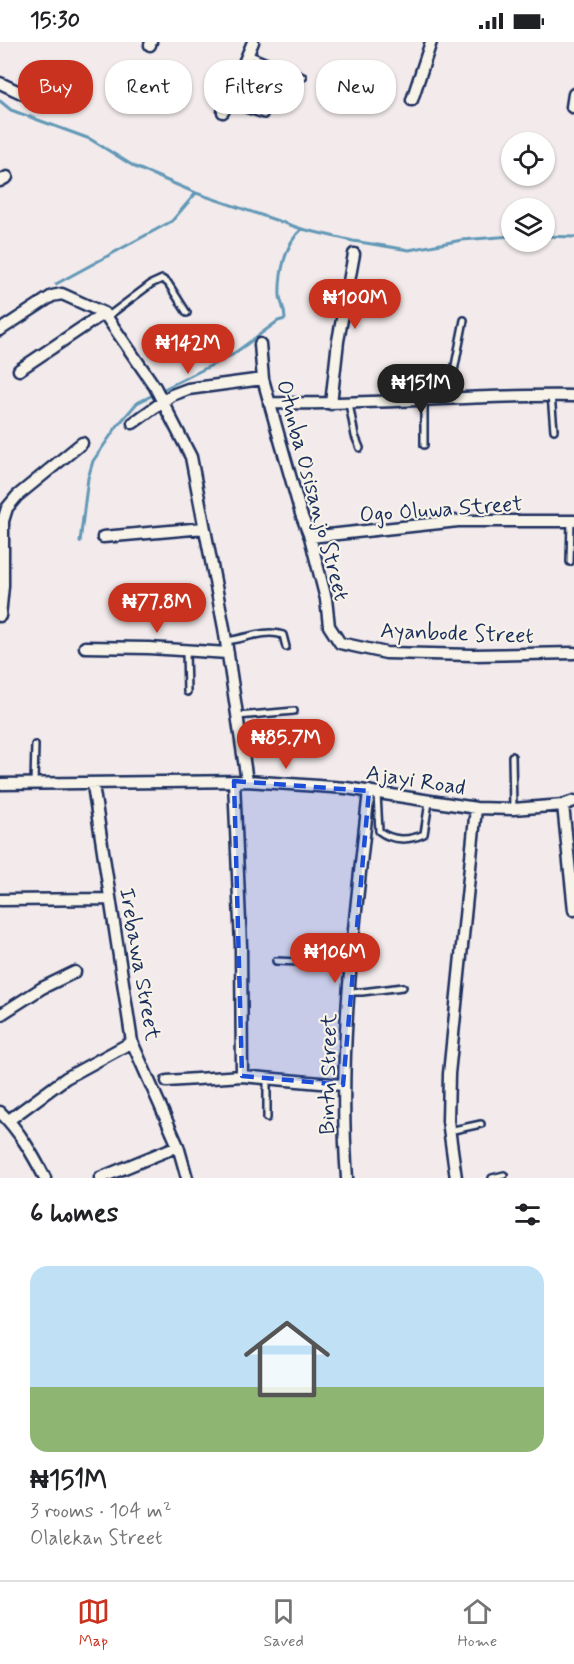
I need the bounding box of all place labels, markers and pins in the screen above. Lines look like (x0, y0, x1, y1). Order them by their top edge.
pin: ₦100M (313, 279, 397, 330)
pin: ₦142M (146, 324, 230, 375)
pin: ₦151M (379, 364, 463, 415)
pin: ₦77.8M (108, 583, 206, 634)
pin: ₦85.7M (237, 719, 335, 770)
pin: ₦106M (293, 933, 377, 984)

